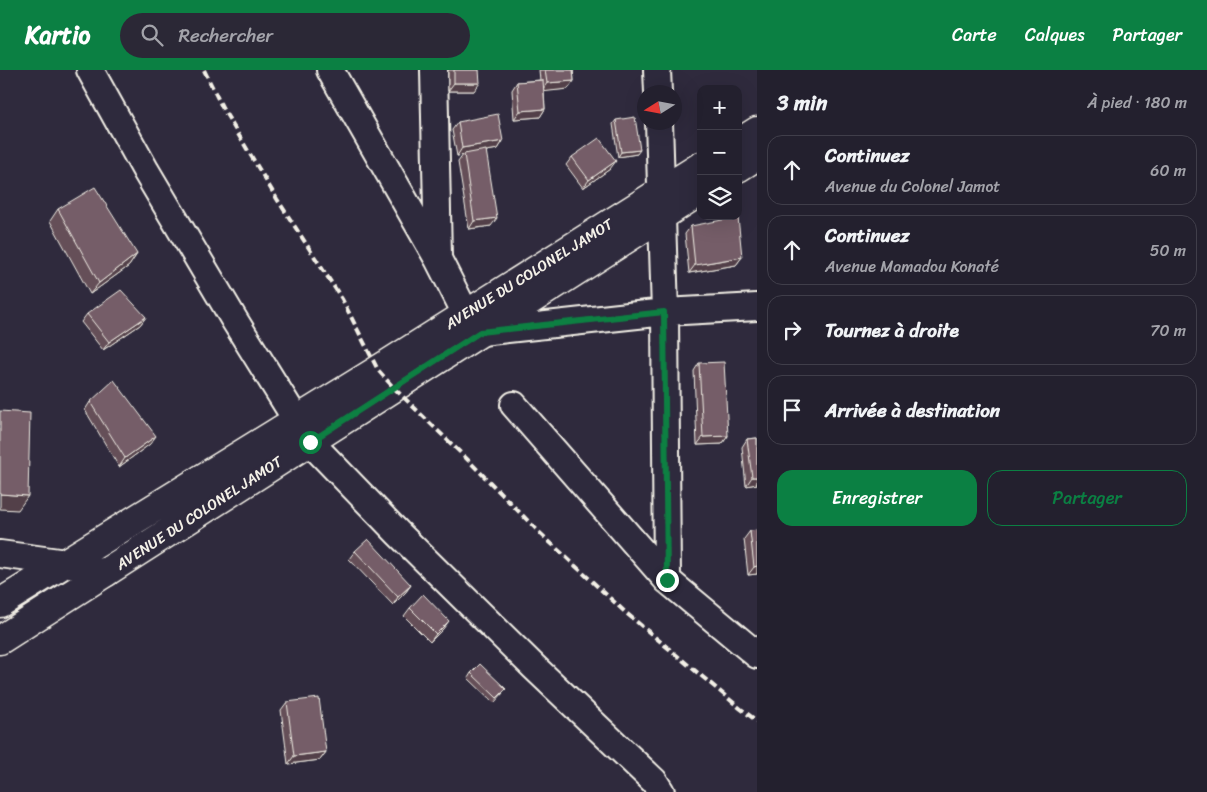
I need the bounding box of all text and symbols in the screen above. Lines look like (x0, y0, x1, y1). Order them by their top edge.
search box (120, 13, 470, 58)
text: Kartio (25, 14, 90, 56)
text: Rechercher (178, 19, 273, 52)
text: Carte (952, 19, 997, 51)
text: Calques (1025, 19, 1085, 51)
text: Partager (1113, 19, 1182, 51)
icon: search (138, 21, 166, 49)
text: 3 min (777, 84, 827, 122)
north arrow (637, 85, 682, 130)
map controls (697, 85, 742, 220)
button: + (697, 85, 742, 130)
text: À pied · 180 m (1087, 88, 1187, 117)
button: − (697, 130, 742, 175)
text: Continuez (825, 139, 910, 172)
icon: ahead (778, 156, 806, 184)
text: 60 m (1150, 156, 1186, 185)
text: Avenue du Colonel Jamot (825, 172, 1000, 201)
button: layers (697, 175, 742, 220)
street label: AVENUE DU COLONEL JAMOT (439, 211, 620, 337)
text: Continuez (825, 219, 910, 252)
icon: ahead (778, 236, 806, 264)
text: 50 m (1150, 236, 1186, 265)
text: Avenue Mamadou Konaté (825, 252, 999, 281)
text: Tournez à droite (825, 314, 959, 347)
icon: right (778, 316, 806, 344)
text: 70 m (1150, 316, 1186, 345)
text: Arrivée à destination (825, 394, 1000, 427)
icon: arrive (778, 396, 806, 424)
route start (299, 431, 322, 454)
street label: AVENUE DU COLONEL JAMOT (110, 448, 289, 577)
button: Enregistrer (777, 470, 977, 526)
button: Partager (987, 470, 1187, 526)
route end (656, 569, 679, 592)

